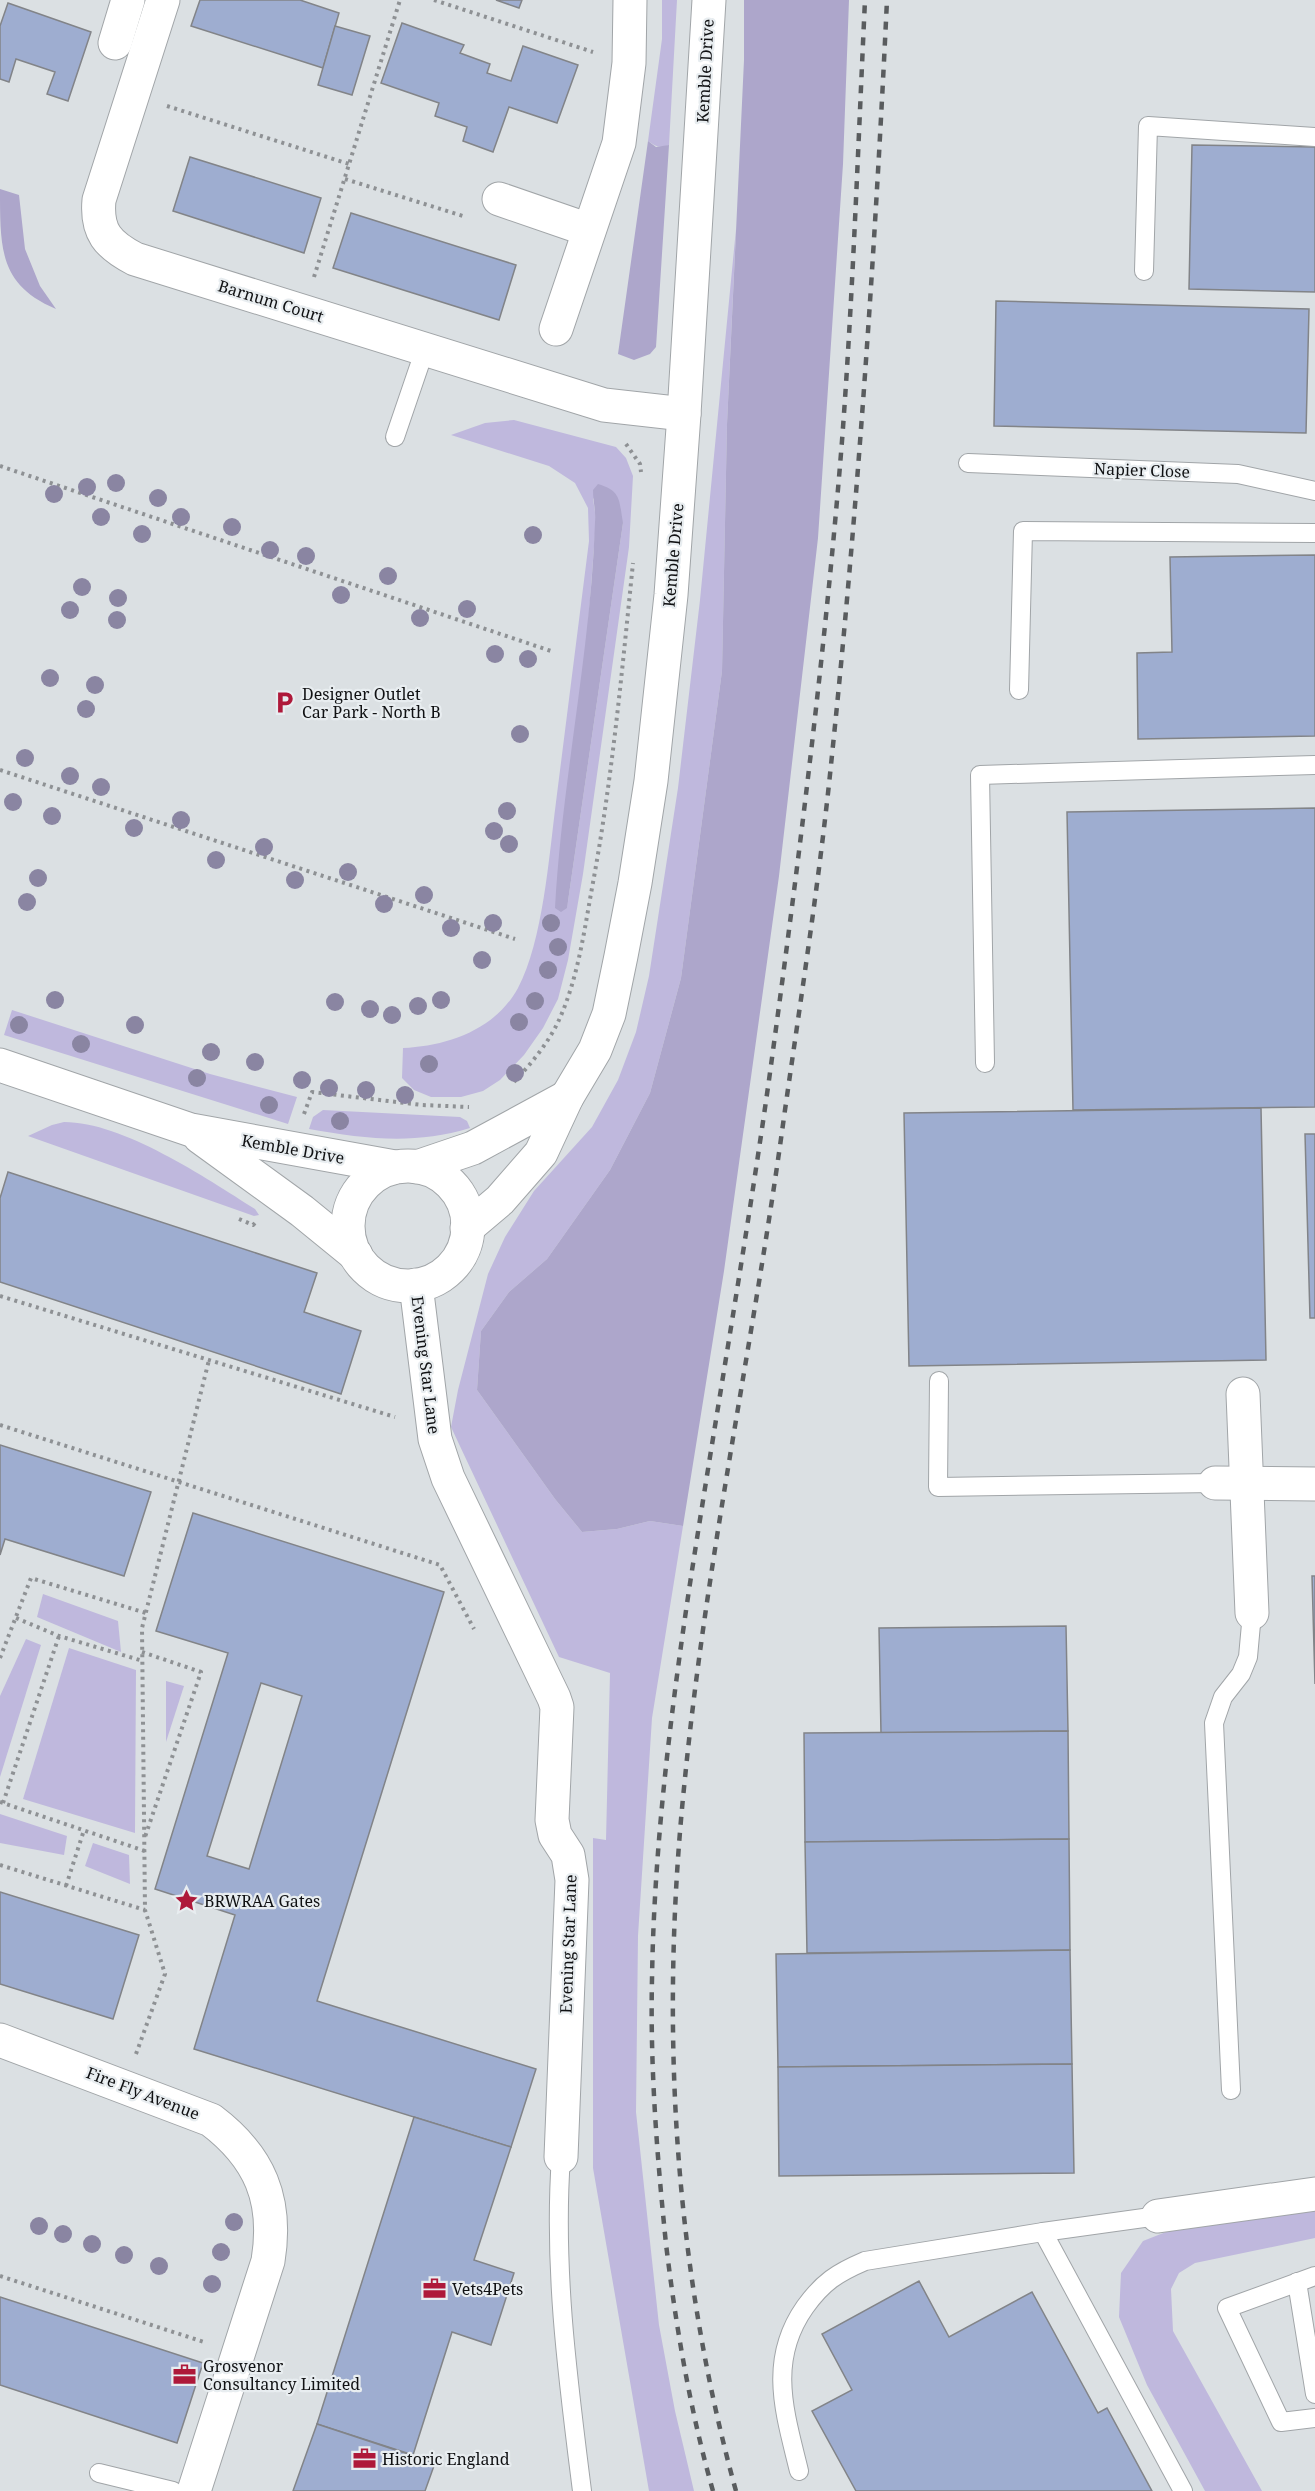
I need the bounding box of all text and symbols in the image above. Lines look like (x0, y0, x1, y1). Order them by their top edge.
street label: Kemble Drive (691, 18, 719, 124)
street label: Barnum Court (216, 275, 327, 328)
street label: Napier Close (1094, 457, 1190, 483)
street label: Kemble Drive (658, 502, 688, 608)
place label: Designer Outlet Car Park - North B (302, 683, 441, 723)
parking icon: Designer Outlet Car Park - North B (271, 690, 297, 716)
street label: Kemble Drive (240, 1129, 346, 1169)
street label: Evening Star Lane (407, 1295, 445, 1435)
street label: Evening Star Lane (555, 1874, 581, 2014)
place icon: BRWRAA Gates (173, 1888, 199, 1914)
place label: BRWRAA Gates (204, 1890, 320, 1912)
street label: Fire Fly Avenue (83, 2061, 203, 2125)
office icon: Vets4Pets (421, 2276, 447, 2302)
place label: Vets4Pets (452, 2278, 523, 2300)
place label: Grosvenor Consultancy Limited (203, 2355, 360, 2395)
office icon: Grosvenor Consultancy Limited (172, 2362, 198, 2388)
office icon: Historic England (351, 2446, 377, 2472)
place label: Historic England (382, 2448, 510, 2470)

